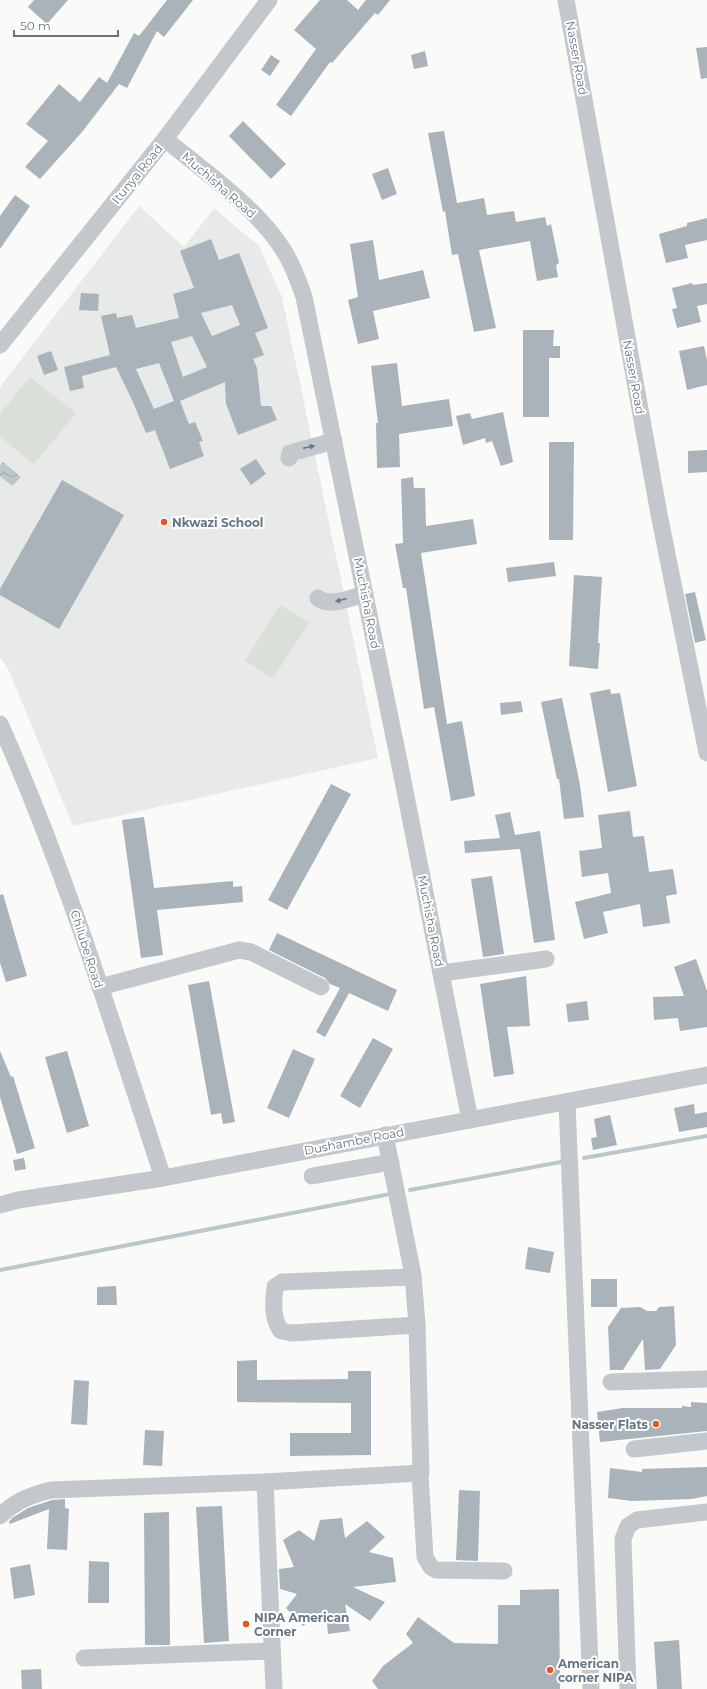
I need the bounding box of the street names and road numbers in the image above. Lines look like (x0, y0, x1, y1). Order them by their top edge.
street label: Nasser Road (563, 20, 591, 96)
street label: Itunya Road (108, 141, 166, 207)
street label: Muchisha Road (179, 149, 259, 221)
street label: Nasser Road (620, 339, 648, 415)
street label: Muchisha Road (351, 556, 383, 650)
street label: Muchisha Road (415, 874, 447, 968)
street label: Chilube Road (67, 908, 107, 990)
street label: Dushambe Road (303, 1124, 405, 1158)

